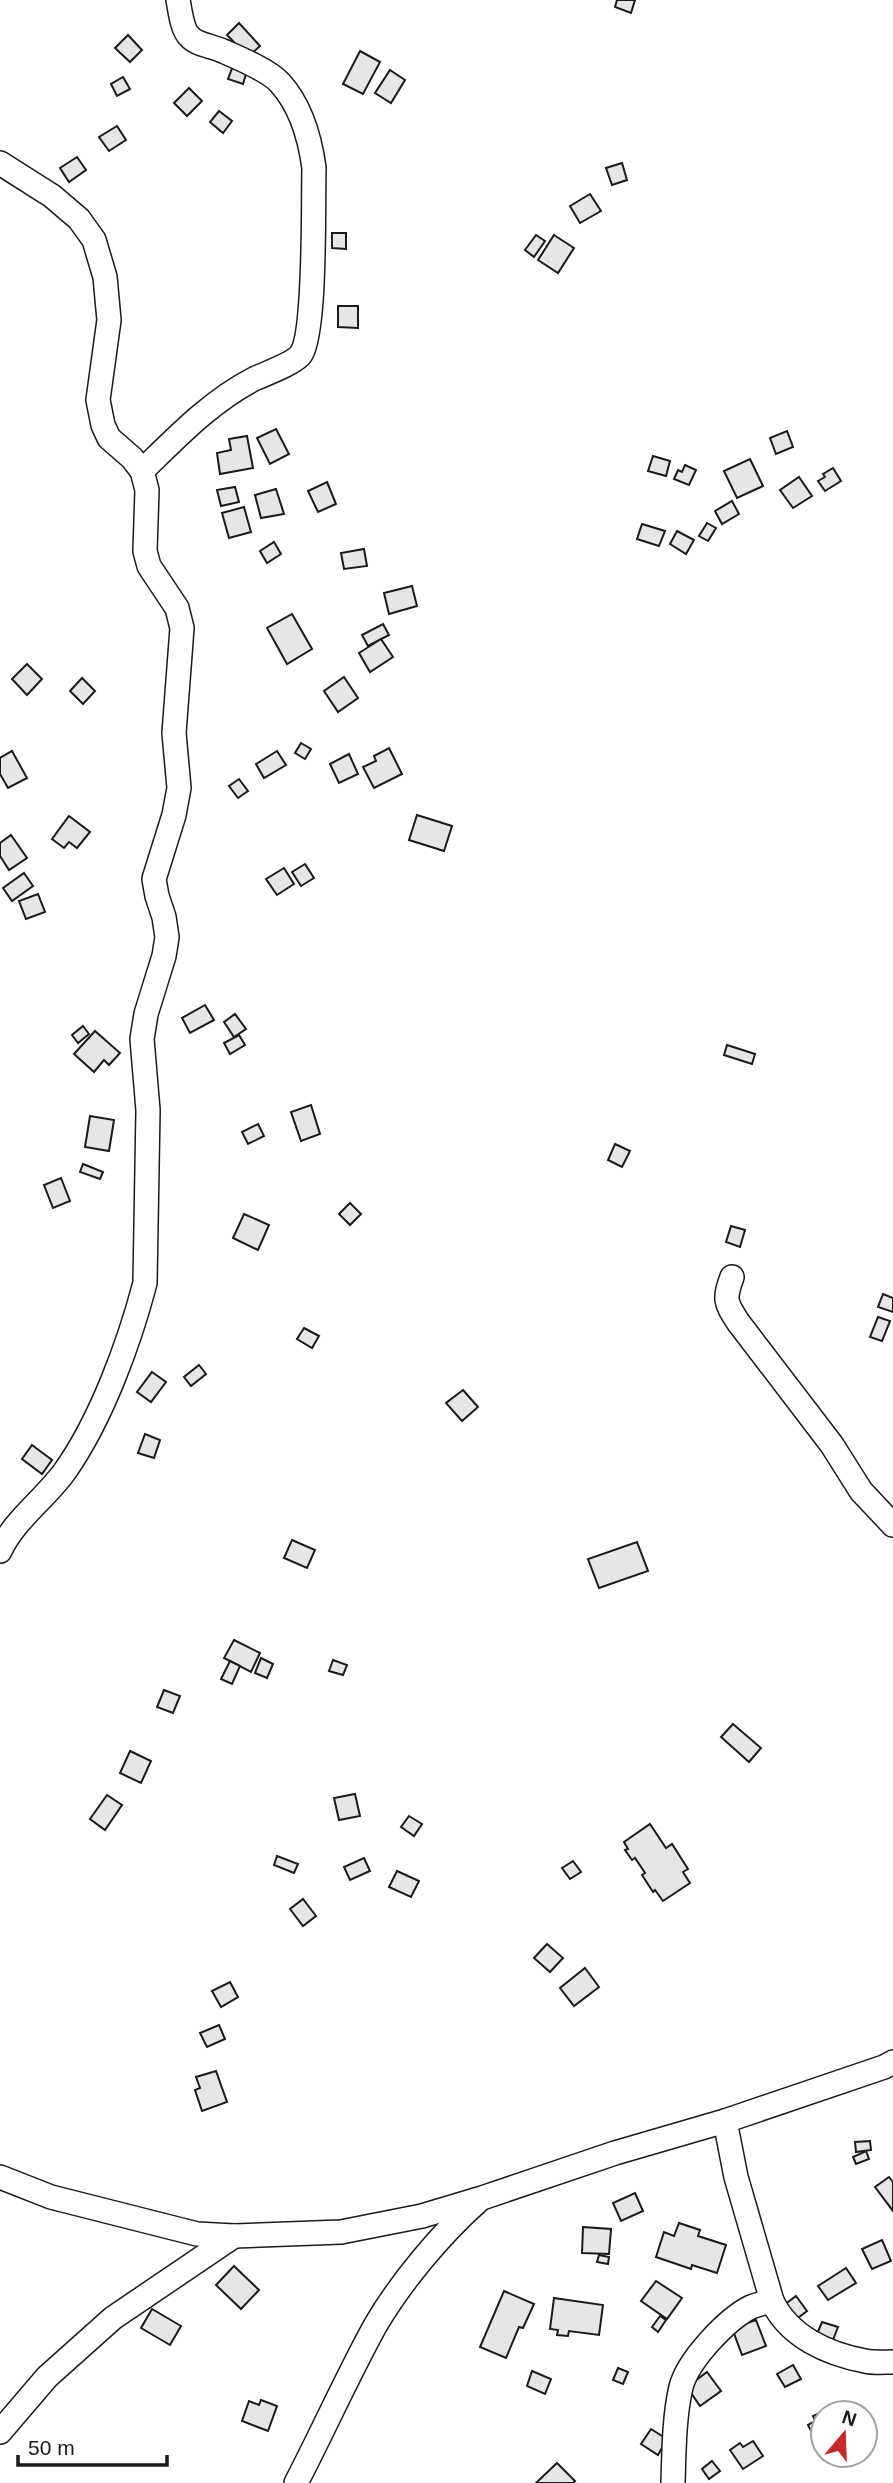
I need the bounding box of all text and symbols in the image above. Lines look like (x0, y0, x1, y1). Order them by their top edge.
north arrow (809, 2399, 879, 2469)
text: N (839, 2406, 859, 2431)
scale bar (18, 2424, 166, 2468)
text: 50 m (28, 2436, 75, 2459)

